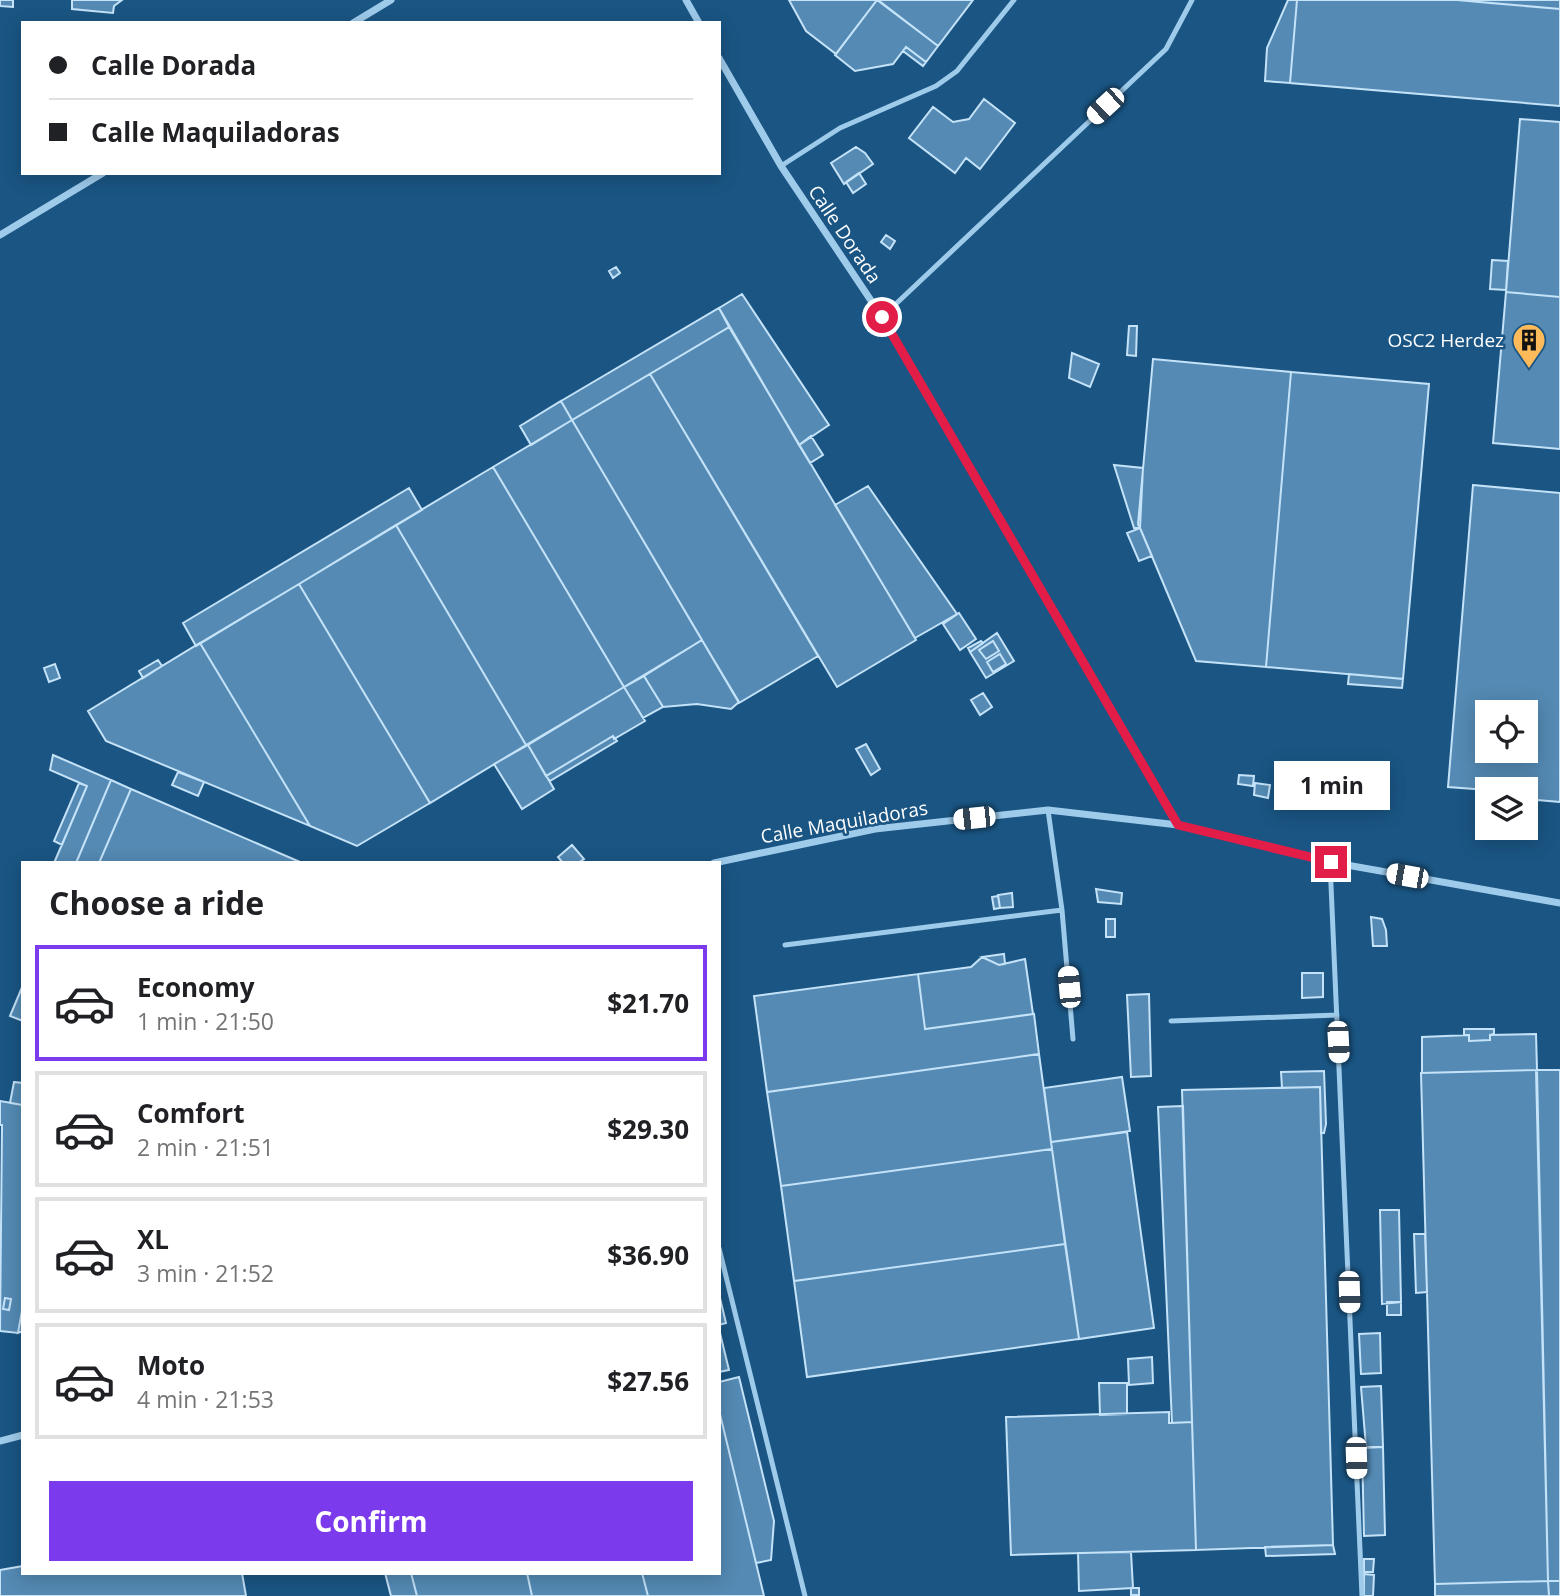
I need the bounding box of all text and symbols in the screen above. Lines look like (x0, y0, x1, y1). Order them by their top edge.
text: Calle Dorada (91, 47, 256, 83)
car (1083, 84, 1128, 128)
text: Calle Maquiladoras (91, 114, 340, 150)
street label: Calle Dorada (803, 180, 887, 288)
route start (866, 301, 898, 333)
building icon: OSC2 Herdez (1510, 321, 1548, 370)
place label: OSC2 Herdez (1387, 327, 1504, 353)
map controls (1475, 700, 1538, 840)
button: locate (1475, 700, 1538, 763)
callout: 1 min (1273, 760, 1389, 810)
text: 1 min (1300, 769, 1364, 801)
button: layers (1475, 777, 1538, 840)
street label: Calle Maquiladoras (758, 795, 930, 849)
car (953, 805, 996, 831)
route end (1315, 846, 1347, 878)
car (1385, 862, 1430, 890)
text: Choose a ride (49, 881, 264, 924)
car (1057, 965, 1082, 1009)
text: Economy (137, 969, 255, 1005)
icon: car (53, 972, 116, 1035)
text: $21.70 (607, 985, 689, 1021)
text: 1 min · 21:50 (137, 1005, 274, 1037)
car (1327, 1020, 1350, 1064)
text: Comfort (137, 1095, 244, 1131)
icon: car (53, 1098, 116, 1161)
text: $29.30 (607, 1111, 689, 1147)
text: 2 min · 21:51 (137, 1131, 274, 1163)
text: XL (137, 1221, 169, 1257)
icon: car (53, 1224, 116, 1287)
text: $36.90 (607, 1237, 689, 1273)
text: 3 min · 21:52 (137, 1257, 274, 1289)
car (1338, 1271, 1361, 1313)
text: Moto (137, 1347, 205, 1383)
icon: car (53, 1350, 116, 1413)
text: $27.56 (607, 1363, 689, 1399)
text: 4 min · 21:53 (137, 1383, 274, 1415)
car (1345, 1437, 1368, 1479)
button: Confirm (49, 1481, 693, 1561)

